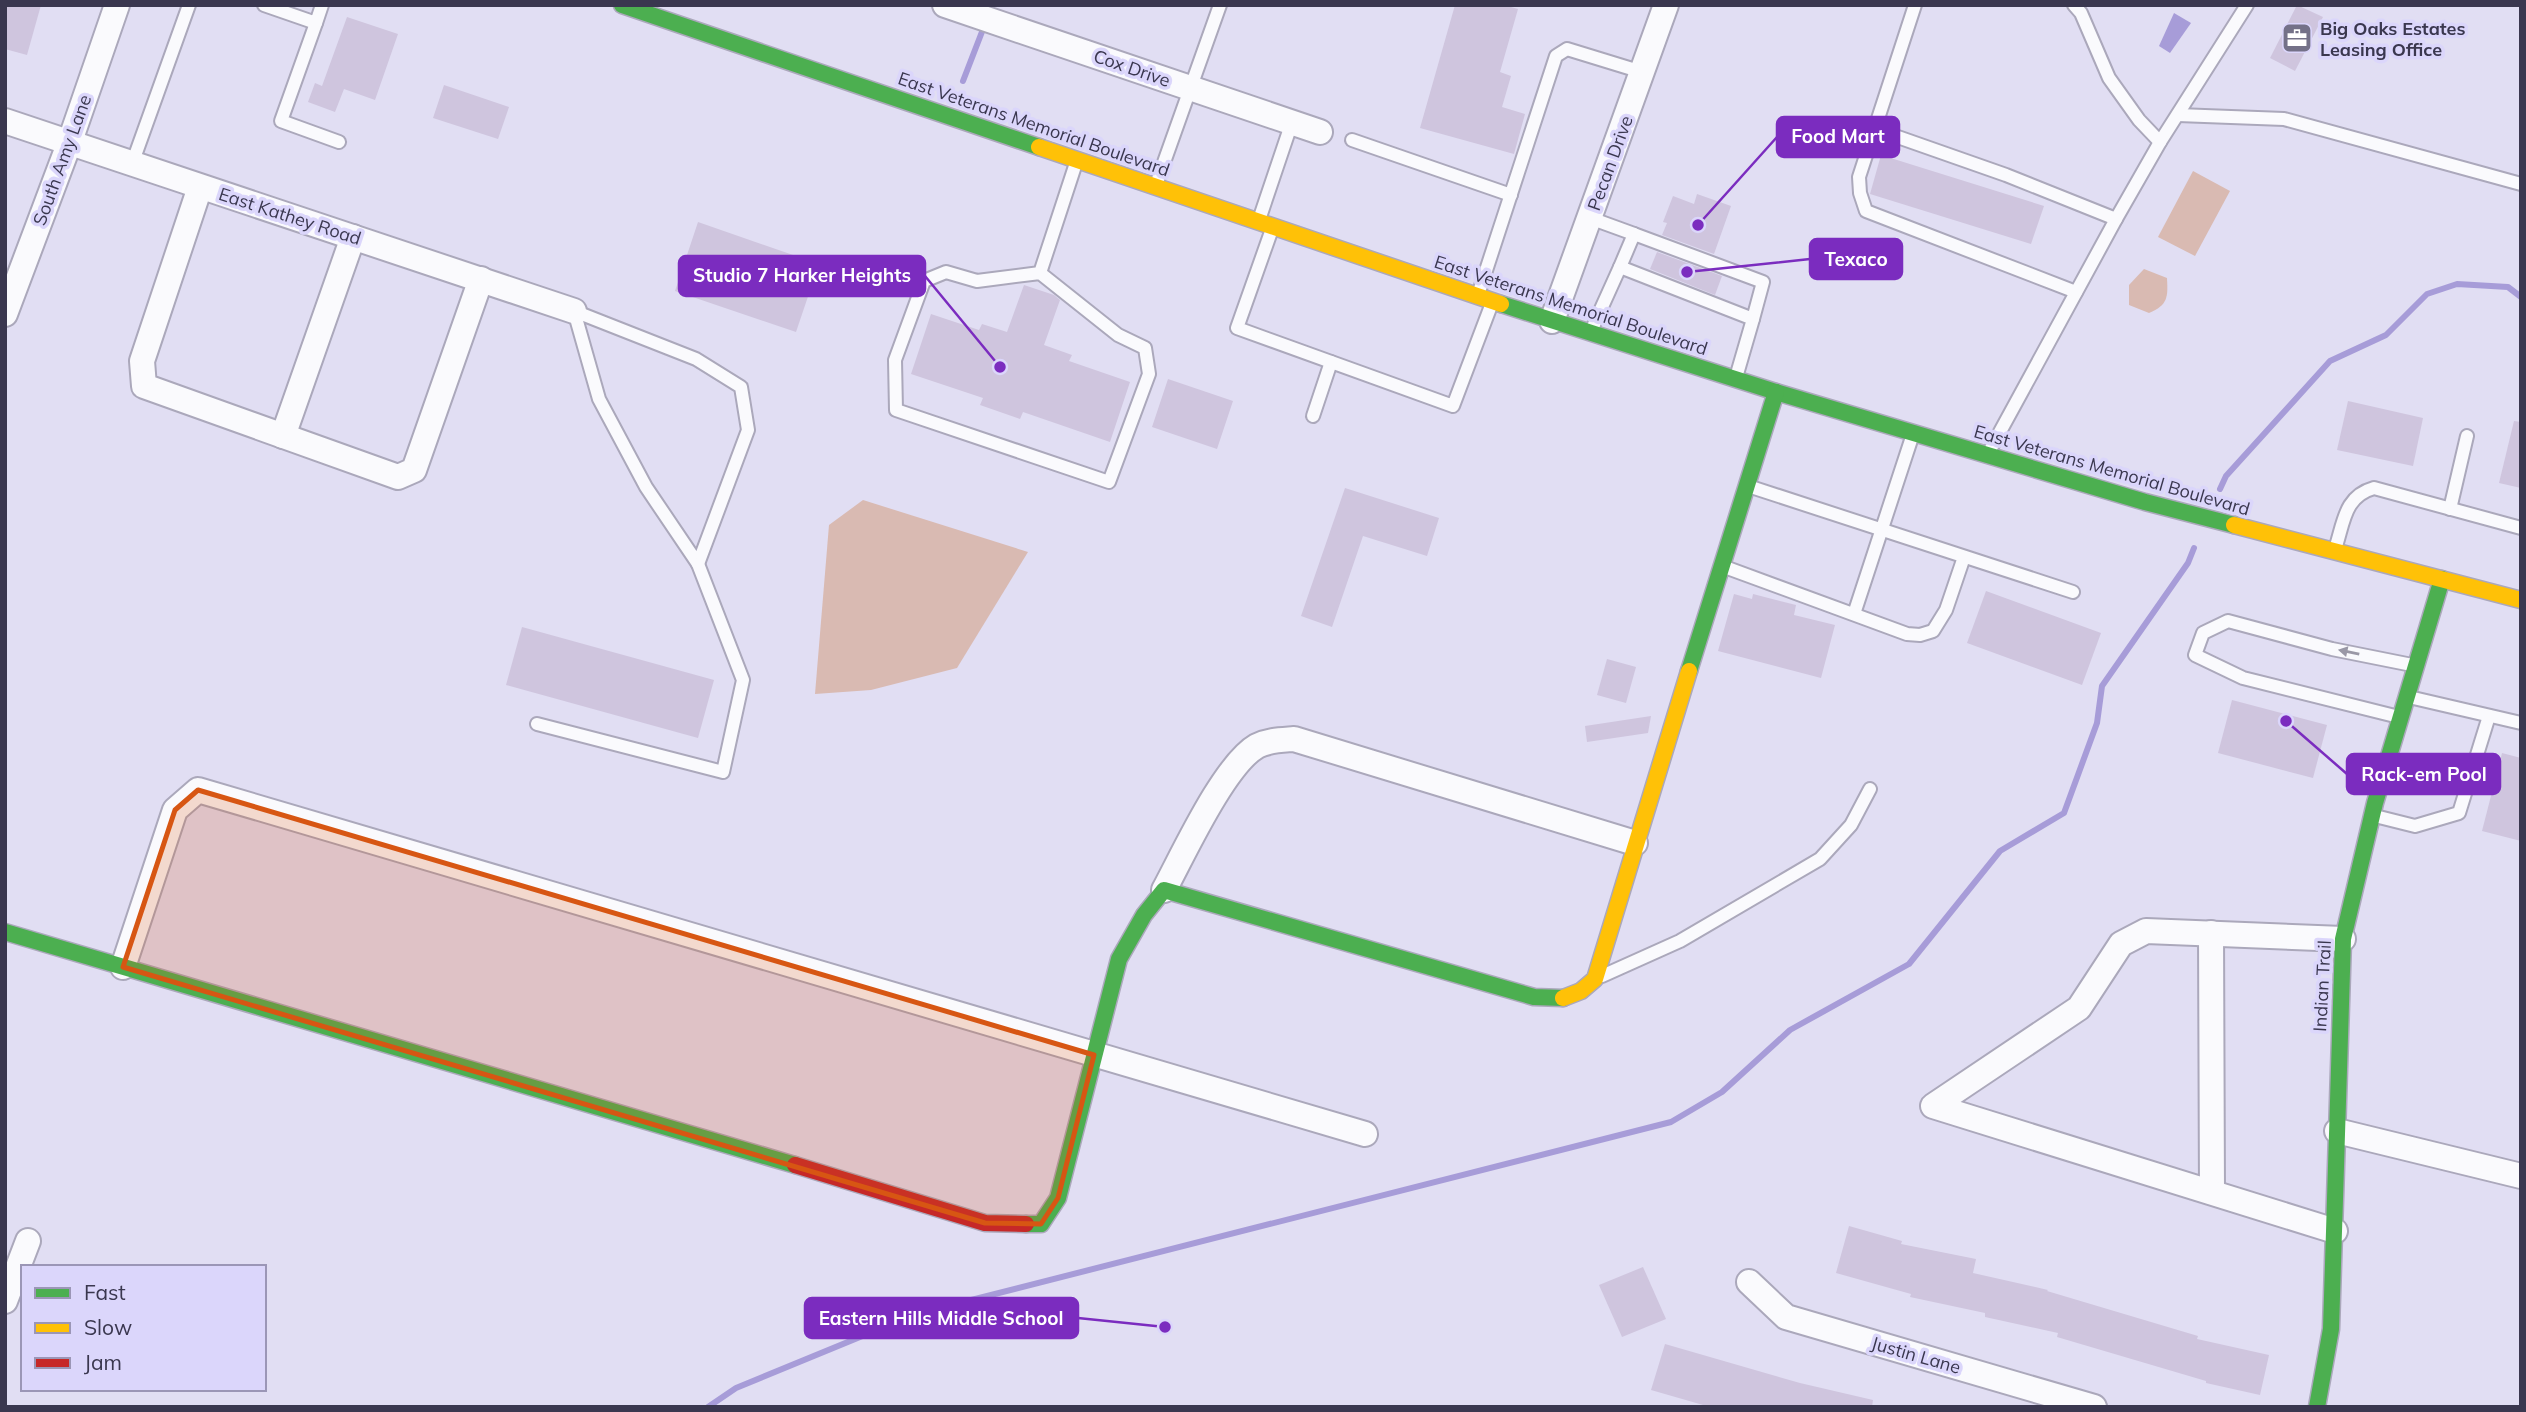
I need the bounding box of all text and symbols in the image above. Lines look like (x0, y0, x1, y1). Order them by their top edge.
place label: Big Oaks Estates Leasing Office (2320, 17, 2465, 61)
office icon: Big Oaks Estates Leasing Office (2280, 21, 2314, 55)
street label: Cox Drive (1091, 44, 1173, 92)
street label: East Veterans Memorial Boulevard (895, 67, 1173, 181)
street label: South Amy Lane (28, 91, 96, 229)
street label: Pecan Drive (1582, 112, 1638, 214)
callout: Food Mart (1777, 117, 1899, 157)
text: Food Mart (1791, 124, 1885, 148)
street label: East Kathey Road (216, 182, 364, 250)
callout: Texaco (1810, 239, 1902, 279)
text: Texaco (1824, 247, 1888, 271)
street label: East Veterans Memorial Boulevard (1431, 250, 1711, 360)
callout: Studio 7 Harker Heights (679, 256, 925, 296)
text: Studio 7 Harker Heights (693, 263, 911, 287)
street label: East Veterans Memorial Boulevard (1971, 420, 2253, 520)
one-way arrow (2338, 647, 2360, 658)
callout: Rack-em Pool (2347, 754, 2500, 794)
text: Rack-em Pool (2361, 762, 2487, 786)
street label: Indian Trail (2308, 940, 2336, 1032)
legend (21, 1265, 266, 1391)
text: Fast (84, 1279, 126, 1305)
callout: Eastern Hills Middle School (805, 1298, 1078, 1338)
text: Eastern Hills Middle School (819, 1306, 1063, 1330)
text: Slow (84, 1314, 132, 1340)
street label: Justin Lane (1869, 1331, 1963, 1379)
text: Jam (84, 1349, 122, 1375)

